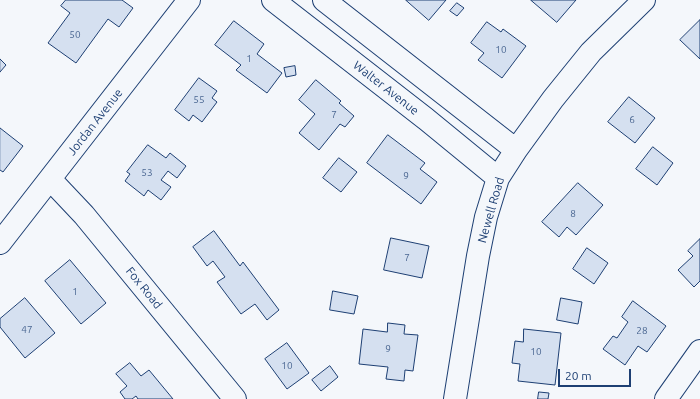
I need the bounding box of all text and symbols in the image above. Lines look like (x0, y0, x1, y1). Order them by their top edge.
house number: 50 (69, 29, 81, 41)
house number: 10 (495, 44, 507, 56)
house number: 1 (246, 53, 252, 65)
street label: Walter Avenue (350, 58, 422, 118)
street label: Jordan Avenue (64, 86, 126, 158)
house number: 55 (193, 94, 205, 106)
house number: 7 (331, 109, 337, 121)
house number: 6 (629, 114, 635, 126)
house number: 53 (141, 167, 153, 179)
house number: 9 (403, 170, 409, 182)
street label: Newell Road (475, 175, 507, 245)
house number: 8 (570, 208, 576, 220)
house number: 7 (404, 252, 410, 264)
street label: Fox Road (123, 264, 165, 312)
house number: 1 (72, 286, 78, 298)
house number: 47 (21, 324, 33, 336)
house number: 28 (636, 325, 648, 337)
house number: 9 (385, 343, 391, 355)
house number: 10 (530, 346, 542, 358)
house number: 10 (281, 360, 293, 372)
scale bar (560, 361, 633, 387)
text: 20 m (565, 369, 592, 382)

